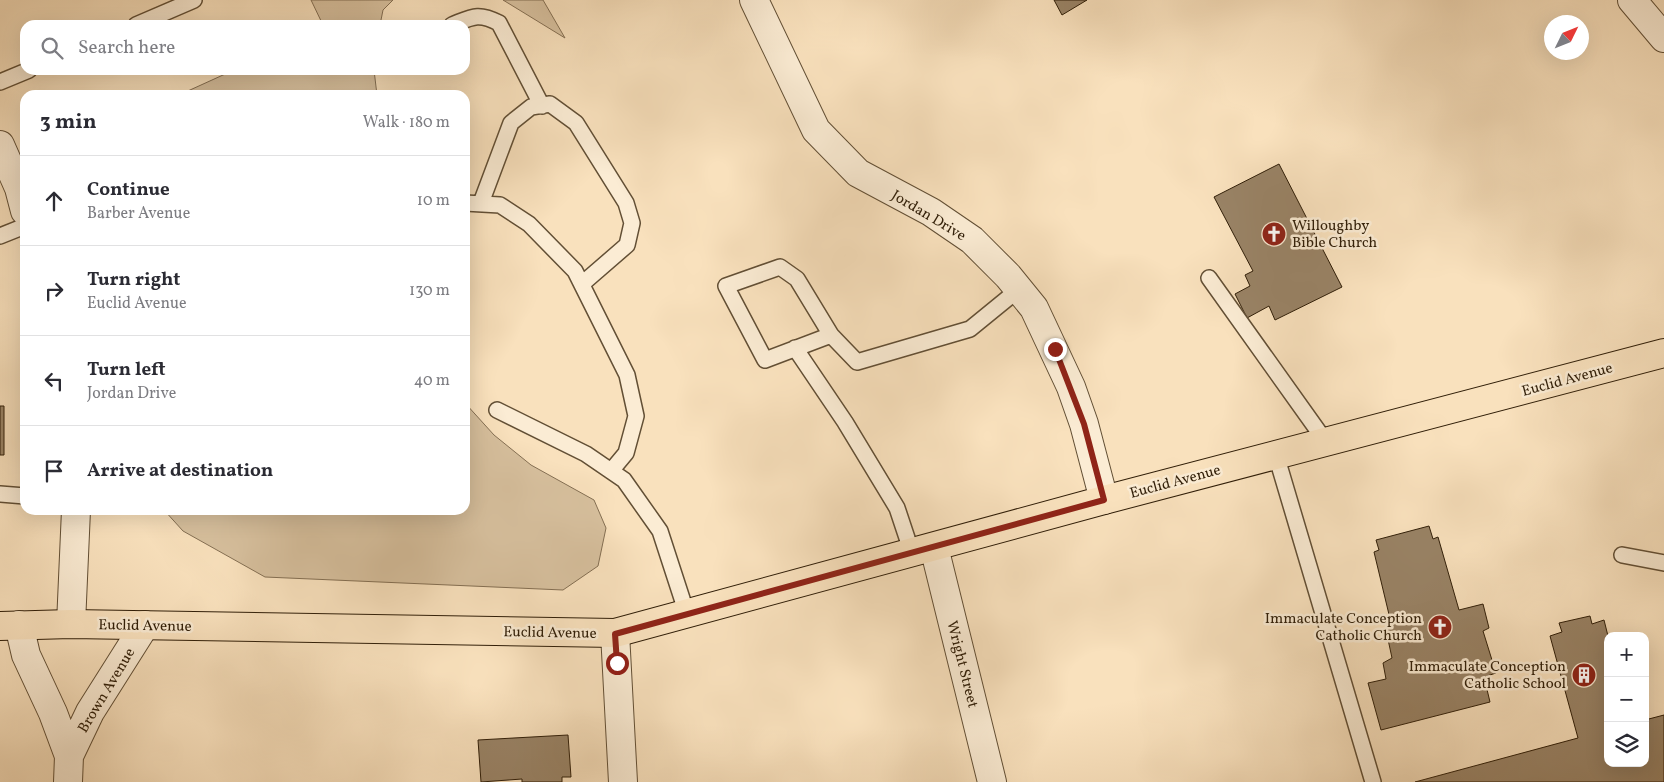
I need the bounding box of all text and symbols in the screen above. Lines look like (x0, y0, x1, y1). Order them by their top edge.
north arrow (1544, 15, 1589, 60)
search box (20, 20, 470, 75)
icon: search (38, 34, 66, 62)
text: Search here (78, 35, 175, 61)
text: 3 min (40, 108, 96, 137)
text: Walk · 180 m (363, 112, 450, 134)
text: Continue (87, 177, 170, 203)
street label: Jordan Drive (887, 186, 970, 247)
icon: ahead (40, 187, 68, 215)
text: 10 m (417, 190, 450, 212)
text: Barber Avenue (87, 203, 190, 225)
place label: Willoughby Bible Church (1292, 216, 1377, 254)
church icon: Willoughby Bible Church (1261, 221, 1287, 247)
text: Turn right (87, 267, 180, 293)
icon: right (40, 277, 68, 305)
text: 130 m (409, 280, 450, 302)
text: Euclid Avenue (87, 293, 187, 315)
route end (1044, 338, 1067, 361)
text: Turn left (87, 357, 166, 383)
street label: Euclid Avenue (1520, 358, 1615, 403)
icon: left (40, 367, 68, 395)
text: 40 m (414, 370, 450, 392)
text: Jordan Drive (87, 383, 176, 405)
icon: arrive (40, 457, 68, 485)
text: Arrive at destination (87, 458, 273, 484)
street label: Euclid Avenue (1128, 460, 1223, 505)
place label: Immaculate Conception Catholic Church (1265, 609, 1422, 647)
church icon: Immaculate Conception Catholic Church (1427, 614, 1453, 640)
street label: Euclid Avenue (98, 615, 192, 638)
street label: Wright Street (941, 619, 983, 710)
street label: Euclid Avenue (503, 622, 597, 645)
map controls (1604, 632, 1649, 767)
button: + (1604, 632, 1649, 677)
street label: Brown Avenue (74, 644, 141, 737)
route start (606, 652, 629, 675)
place label: Immaculate Conception Catholic School (1409, 657, 1566, 695)
building icon: Immaculate Conception Catholic School (1571, 662, 1597, 688)
button: − (1604, 677, 1649, 722)
button: layers (1604, 722, 1649, 767)

